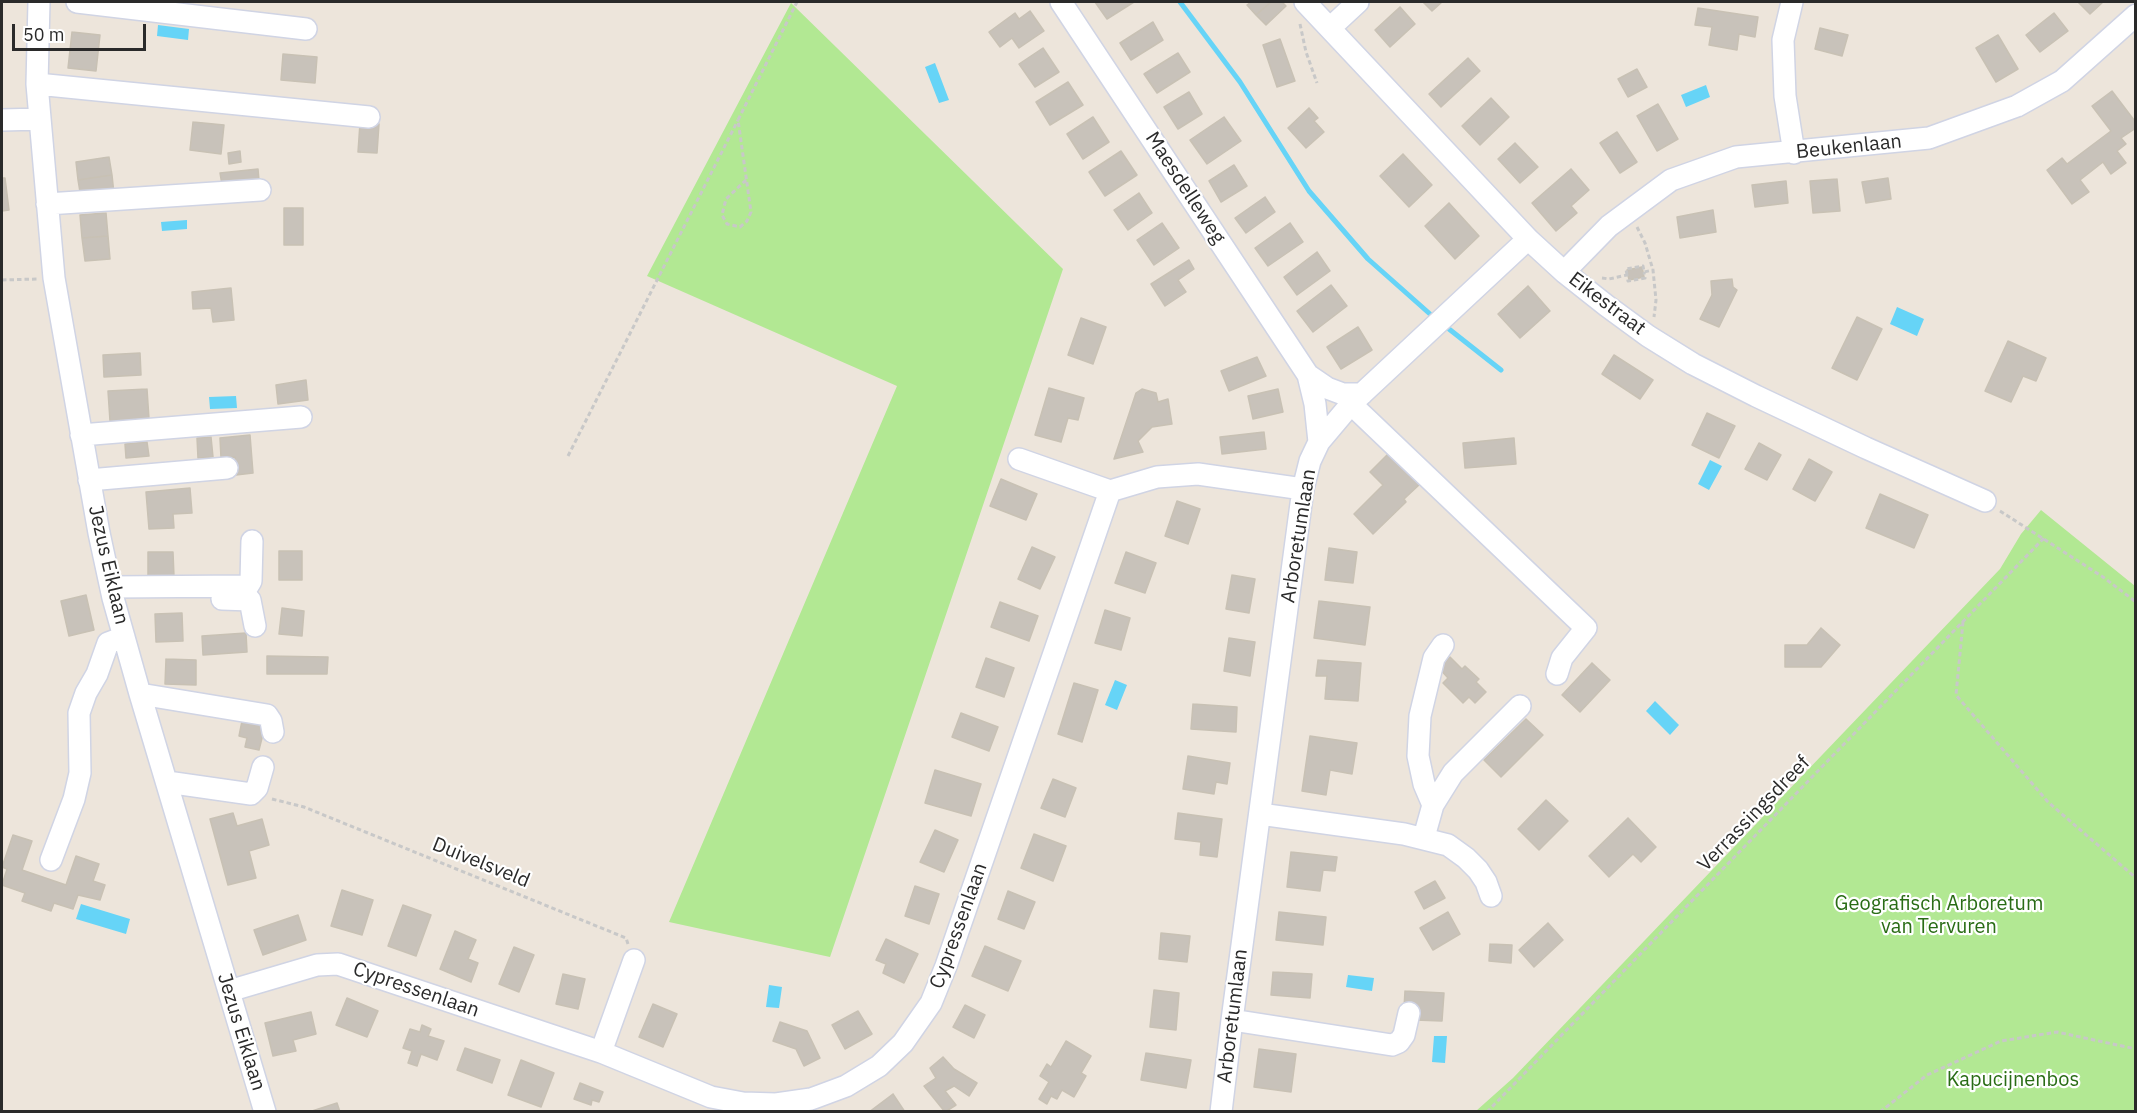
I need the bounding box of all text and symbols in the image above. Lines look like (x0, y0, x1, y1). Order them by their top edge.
scale bar (15, 12, 148, 50)
text: 50 m (23, 23, 65, 46)
street label: Maesdelleweg (1140, 128, 1230, 248)
street label: Beukenlaan (1795, 130, 1903, 164)
street label: Eikestraat (1564, 267, 1650, 341)
street label: Arboretumlaan (1277, 467, 1321, 605)
street label: Jezus Eiklaan (83, 503, 133, 627)
street label: Verrassingsdreef (1693, 751, 1815, 877)
street label: Duivelsveld (429, 833, 533, 893)
street label: Cypressenlaan (925, 860, 993, 992)
park label: Geografisch Arboretum van Tervuren (1835, 892, 2043, 939)
street label: Arboretumlaan (1213, 947, 1253, 1085)
street label: Cypressenlaan (350, 957, 482, 1023)
street label: Jezus Eiklaan (212, 970, 270, 1094)
park label: Kapucijnenbos (1947, 1068, 2079, 1092)

